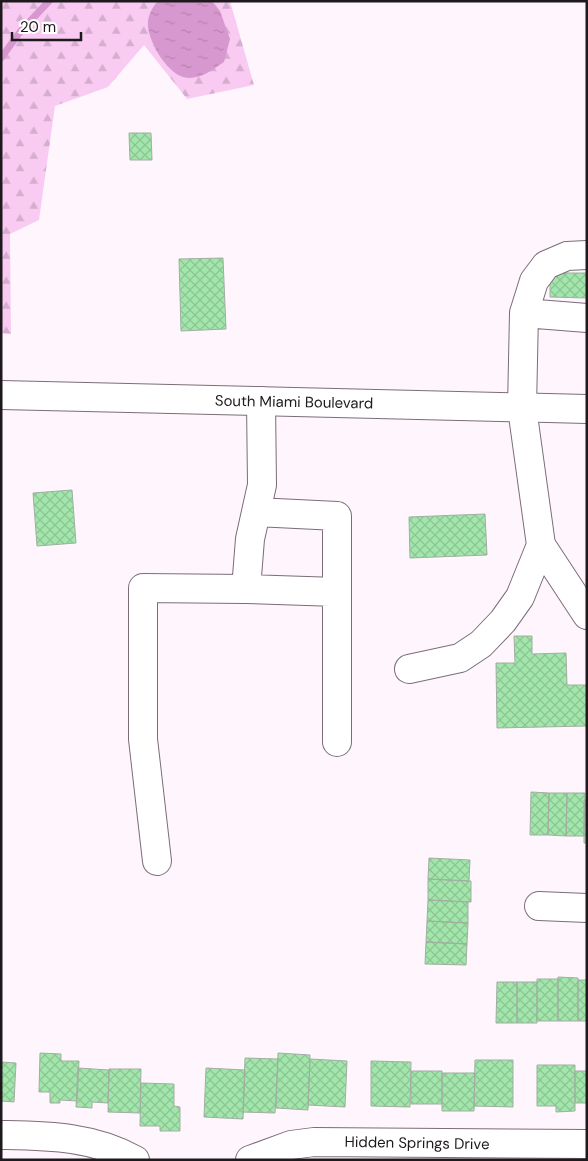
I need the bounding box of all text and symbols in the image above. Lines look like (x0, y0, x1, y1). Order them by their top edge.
scale bar (12, 10, 81, 42)
text: 20 m (20, 17, 56, 37)
street label: South Miami Boulevard (215, 391, 373, 413)
street label: Hidden Springs Drive (344, 1132, 490, 1154)

